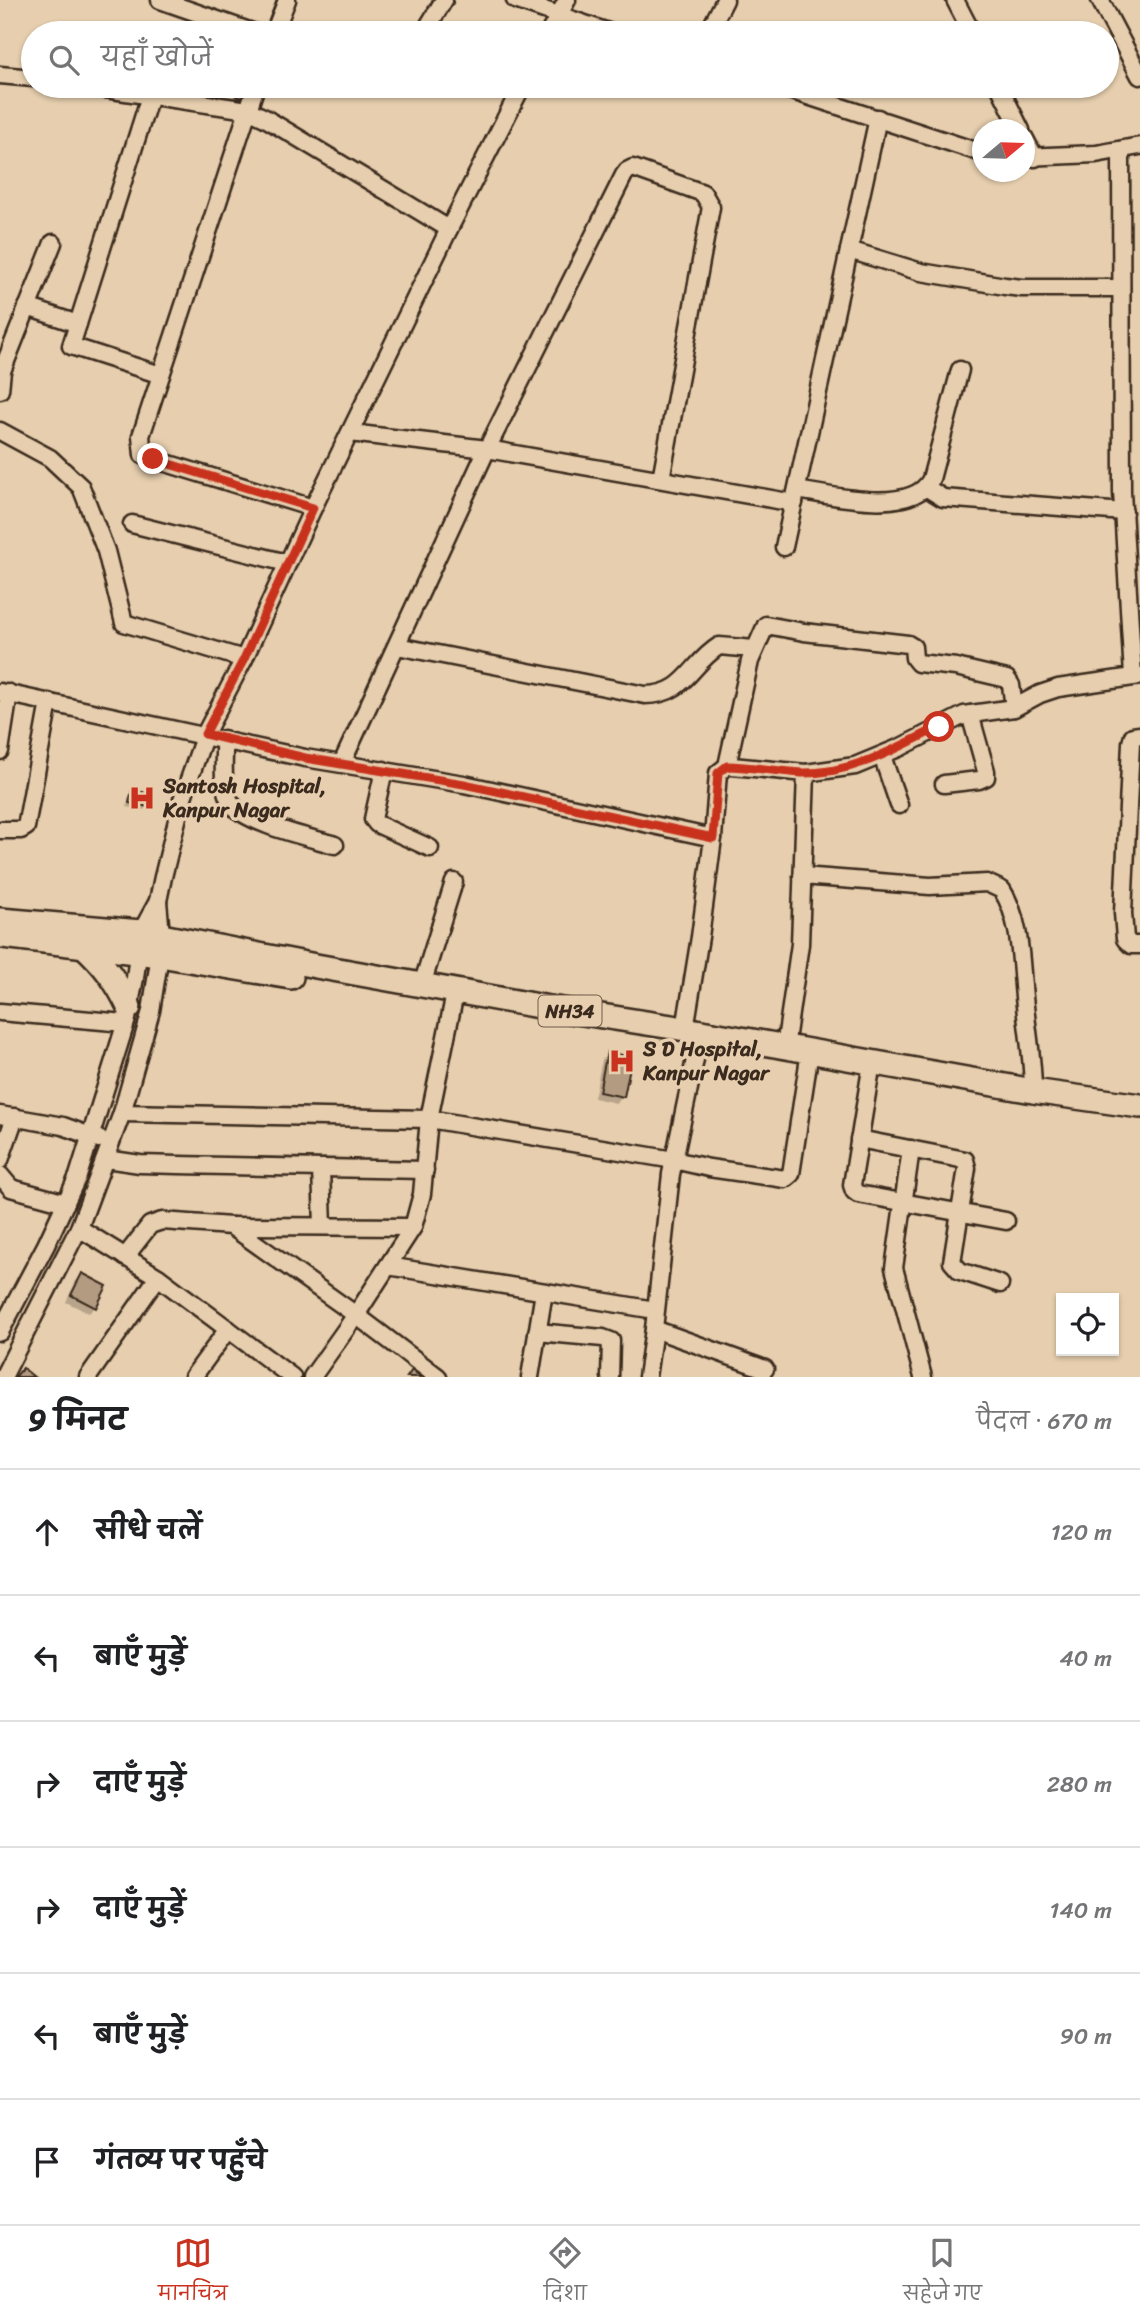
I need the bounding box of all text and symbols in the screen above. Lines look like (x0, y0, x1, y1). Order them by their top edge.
search box (21, 21, 1119, 98)
text: यहाँ खोजें (101, 34, 213, 80)
icon: search (45, 41, 83, 79)
north arrow (972, 119, 1035, 182)
route end (137, 443, 168, 474)
route start (923, 711, 954, 742)
place label: Santosh Hospital, Kanpur Nagar (162, 767, 326, 829)
hospital icon: Santosh Hospital, Kanpur Nagar (127, 783, 157, 813)
road number: NH34 (538, 995, 602, 1026)
place label: S D Hospital, Kanpur Nagar (642, 1030, 771, 1092)
hospital icon: S D Hospital, Kanpur Nagar (607, 1046, 637, 1076)
map controls (1056, 1293, 1119, 1356)
button: locate (1056, 1293, 1119, 1356)
text: 9 मिनट (28, 1393, 127, 1447)
text: पैदल · 670 m (976, 1401, 1112, 1442)
text: सीधे चलें (95, 1507, 202, 1553)
text: 120 m (1051, 1512, 1112, 1553)
icon: ahead (28, 1513, 66, 1551)
text: बाएँ मुड़ें (95, 1633, 186, 1679)
text: 40 m (1059, 1638, 1112, 1679)
icon: left (28, 1639, 66, 1677)
text: दाएँ मुड़ें (95, 1759, 186, 1805)
text: 280 m (1047, 1764, 1112, 1805)
icon: right (28, 1765, 66, 1803)
text: दाएँ मुड़ें (95, 1885, 186, 1931)
text: 140 m (1050, 1890, 1112, 1931)
icon: right (28, 1891, 66, 1929)
text: बाएँ मुड़ें (95, 2011, 186, 2057)
text: 90 m (1060, 2016, 1112, 2057)
icon: left (28, 2017, 66, 2055)
text: गंतव्य पर पहुँचे (95, 2137, 267, 2183)
icon: arrive (28, 2143, 66, 2181)
tab: मानचित्र (158, 2234, 228, 2314)
tab: दिशा (544, 2234, 587, 2314)
tab: सहेजे गए (903, 2234, 982, 2314)

